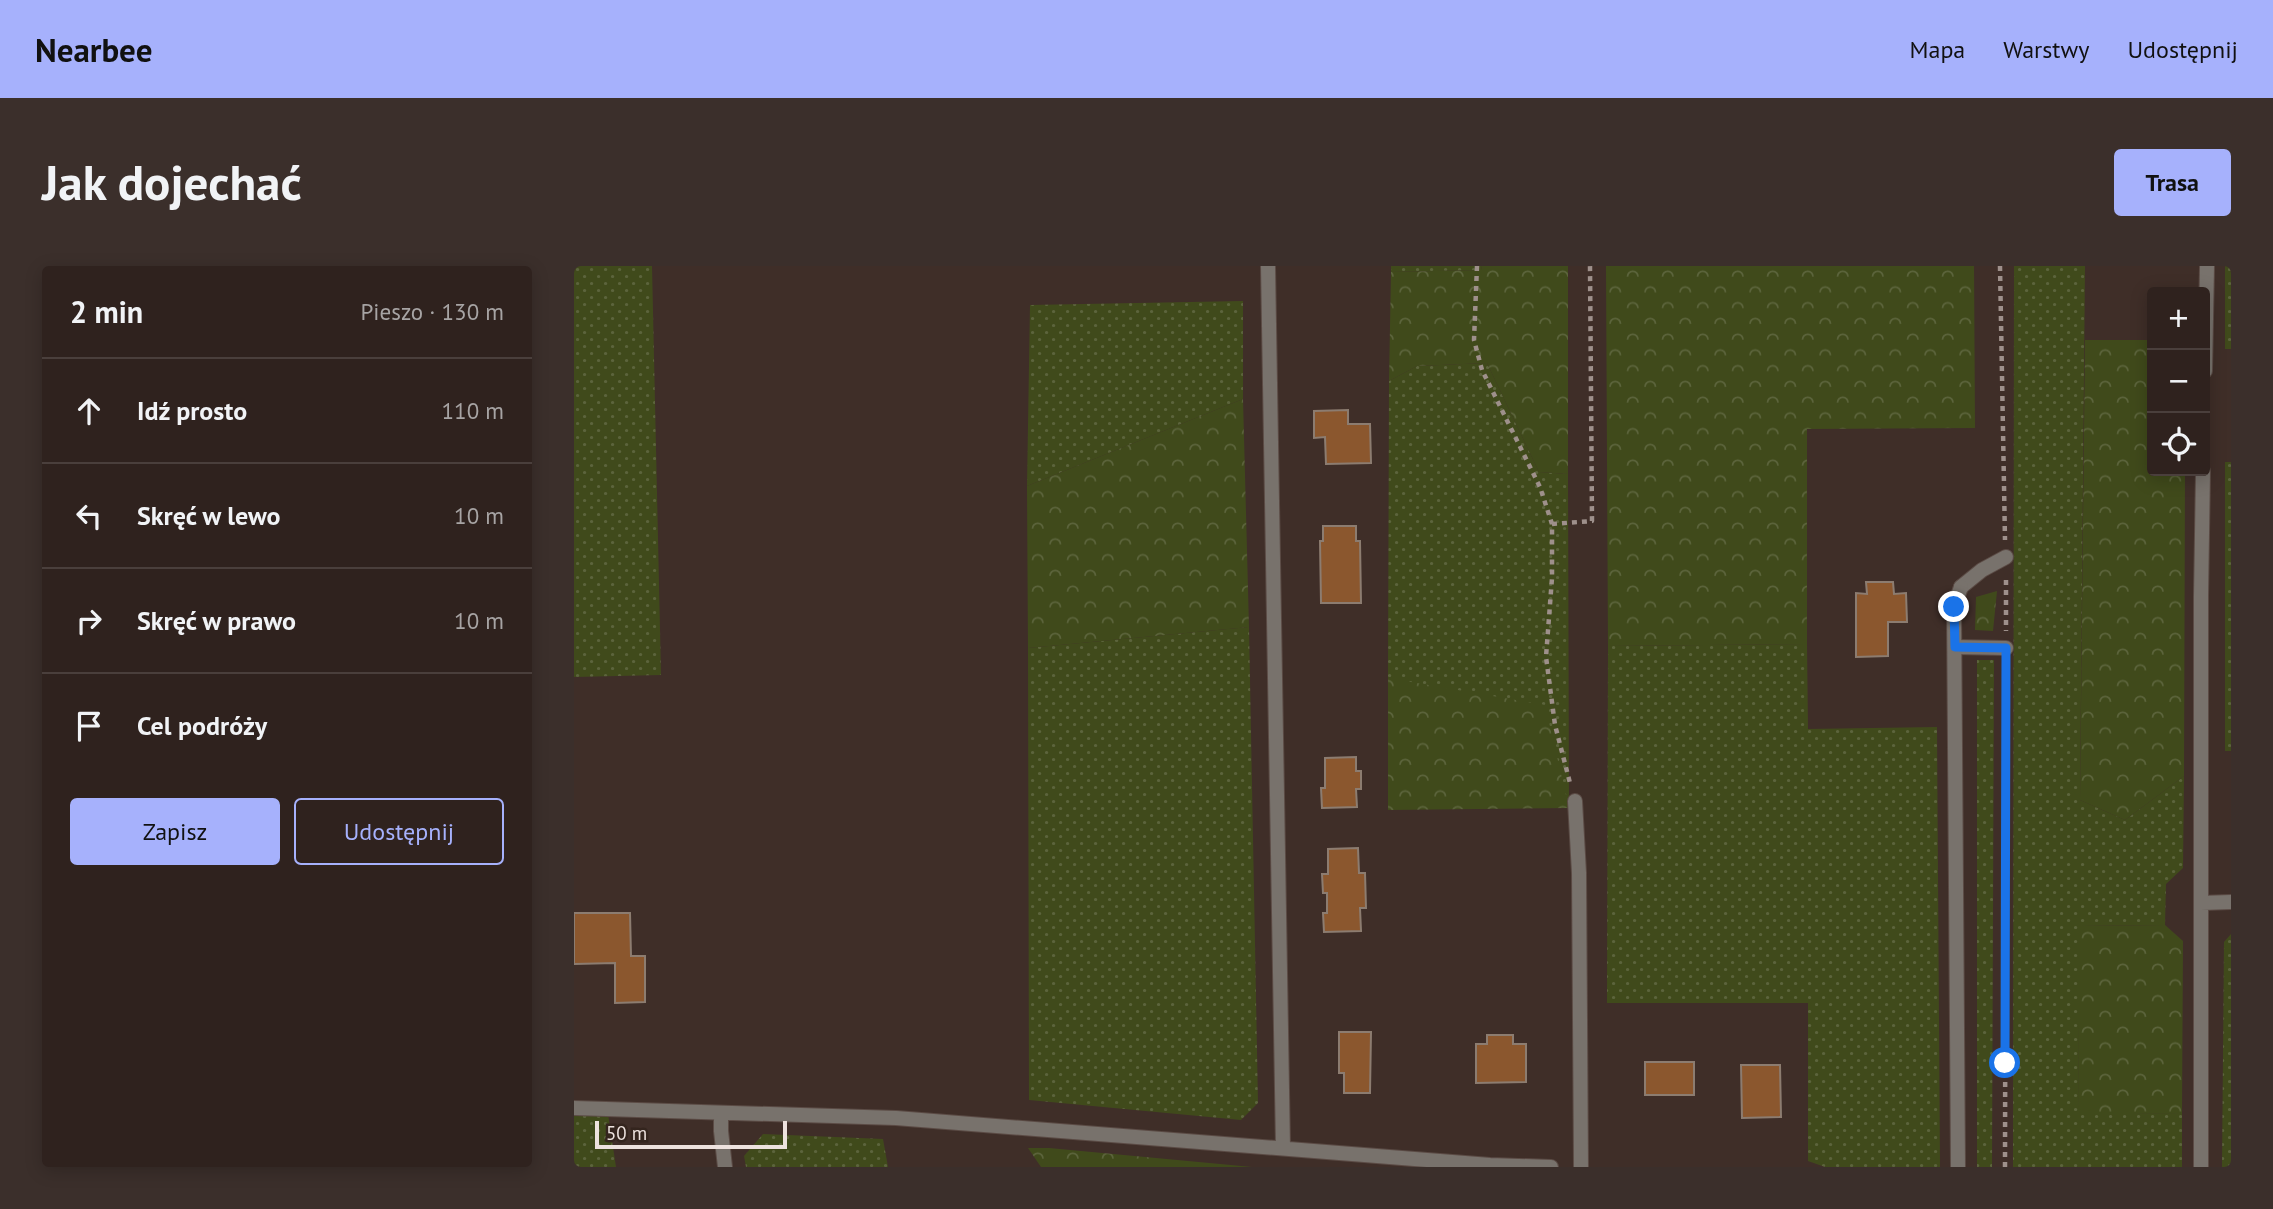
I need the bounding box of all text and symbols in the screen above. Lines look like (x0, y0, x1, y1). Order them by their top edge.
text: Nearbee (35, 28, 152, 71)
text: Mapa (1910, 34, 1965, 65)
text: Warstwy (2003, 34, 2089, 65)
text: Udostępnij (2127, 34, 2238, 65)
button: Trasa (2114, 149, 2231, 216)
text: Jak dojechać (42, 150, 302, 214)
map controls (2147, 287, 2210, 476)
button: + (2147, 287, 2210, 350)
text: 2 min (70, 292, 143, 331)
text: Pieszo · 130 m (361, 297, 504, 326)
button: − (2147, 350, 2210, 413)
icon: ahead (70, 392, 108, 430)
text: Idź prosto (137, 394, 247, 427)
text: 110 m (442, 396, 504, 425)
button: locate (2147, 413, 2210, 476)
icon: left (70, 497, 108, 535)
text: Skręć w lewo (137, 499, 281, 532)
text: 10 m (454, 501, 504, 530)
route end (1938, 591, 1969, 622)
icon: right (70, 602, 108, 640)
text: Skręć w prawo (137, 604, 296, 637)
text: 10 m (454, 606, 504, 635)
icon: arrive (70, 707, 108, 745)
text: Cel podróży (137, 709, 267, 742)
button: Zapisz (70, 798, 280, 865)
button: Udostępnij (294, 798, 504, 865)
route start (1989, 1047, 2020, 1078)
scale bar (595, 1118, 788, 1150)
text: 50 m (606, 1121, 647, 1145)

